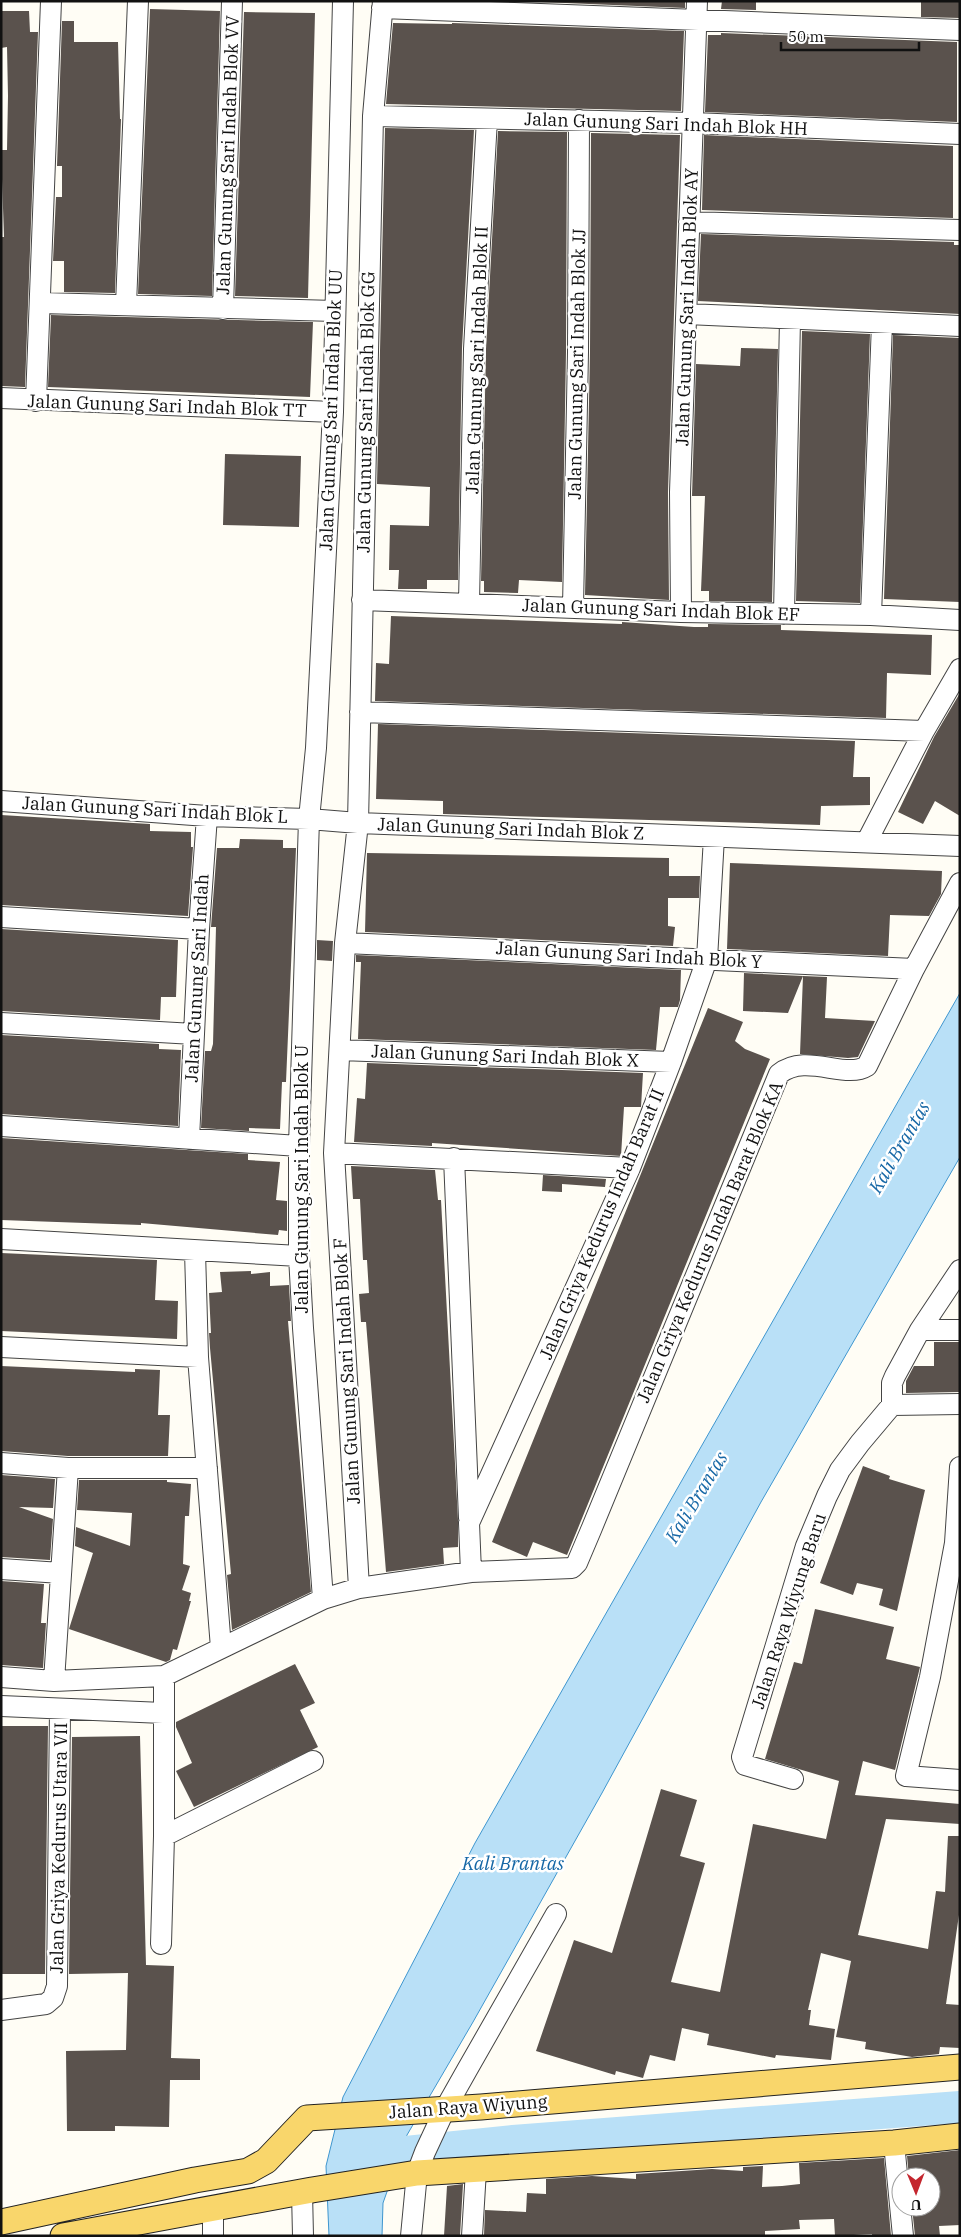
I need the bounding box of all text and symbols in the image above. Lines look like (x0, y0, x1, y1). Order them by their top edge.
street label: Jalan Gunung Sari Indah Blok VV (211, 15, 244, 295)
scale bar (781, 20, 918, 52)
text: 50 m (788, 27, 824, 46)
street label: Jalan Gunung Sari Indah Blok HH (524, 107, 808, 140)
street label: Jalan Gunung Sari Indah Blok AY (670, 167, 703, 446)
street label: Jalan Gunung Sari Indah Blok II (460, 226, 493, 494)
street label: Jalan Gunung Sari Indah Blok JJ (563, 228, 590, 500)
street label: Jalan Gunung Sari Indah Blok UU (314, 269, 347, 551)
street label: Jalan Gunung Sari Indah Blok GG (352, 271, 379, 553)
street label: Jalan Gunung Sari Indah Blok TT (27, 389, 307, 422)
street label: Jalan Gunung Sari Indah Blok EF (522, 593, 801, 626)
street label: Jalan Gunung Sari Indah Blok L (21, 791, 289, 828)
street label: Jalan Gunung Sari Indah Blok Z (377, 812, 645, 845)
street label: Jalan Gunung Sari Indah (180, 873, 213, 1083)
street label: Jalan Gunung Sari Indah Blok Y (495, 936, 764, 973)
street label: Jalan Gunung Sari Indah Blok X (371, 1039, 639, 1072)
street label: Jalan Gunung Sari Indah Blok U (290, 1045, 313, 1313)
street label: Jalan Griya Kedurus Indah Barat Blok KA (631, 1077, 788, 1406)
street label: Jalan Griya Kedurus Indah Barat II (534, 1085, 669, 1363)
water label: Kali Brantas (863, 1097, 935, 1198)
street label: Jalan Gunung Sari Indah Blok F (328, 1237, 365, 1505)
water label: Kali Brantas (659, 1447, 733, 1548)
street label: Jalan Raya Wiyung Baru (746, 1510, 831, 1712)
street label: Jalan Griya Kedurus Utara VII (45, 1722, 72, 1974)
water label: Kali Brantas (461, 1851, 564, 1875)
street label: Jalan Raya Wiyung (388, 2089, 548, 2124)
north arrow (891, 2167, 941, 2217)
text: U (910, 2196, 922, 2214)

